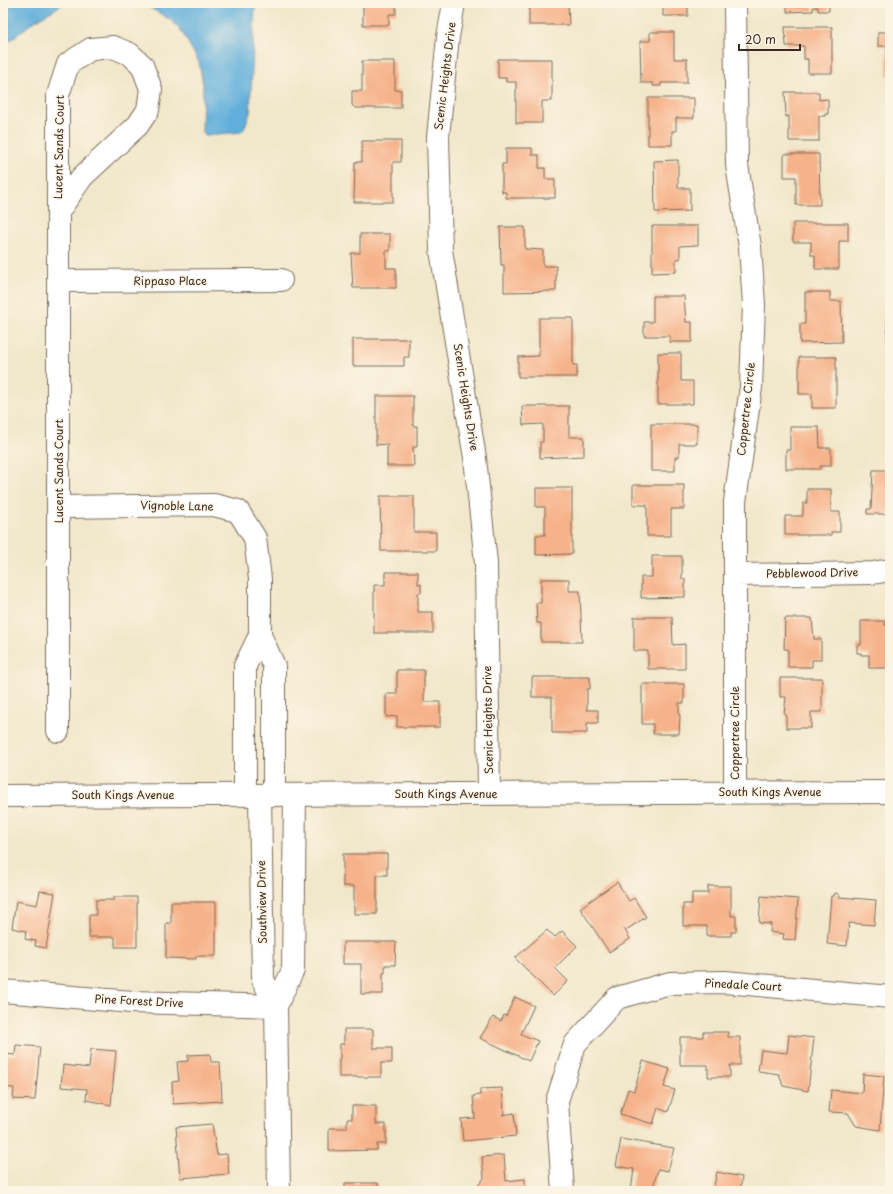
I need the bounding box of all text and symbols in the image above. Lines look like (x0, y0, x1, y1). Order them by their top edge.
street label: Scenic Heights Drive (429, 21, 460, 131)
scale bar (739, 26, 800, 52)
text: 20 m (745, 30, 776, 48)
street label: Lucent Sands Court (49, 94, 68, 199)
street label: Rippaso Place (133, 272, 207, 289)
street label: Scenic Heights Drive (450, 342, 483, 452)
street label: Coppertree Circle (732, 361, 759, 457)
street label: Lucent Sands Court (50, 418, 67, 523)
street label: Vignoble Lane (140, 496, 214, 515)
street label: Pebblewood Drive (766, 563, 858, 582)
street label: Scenic Heights Drive (478, 665, 497, 774)
street label: Coppertree Circle (726, 686, 743, 780)
street label: South Kings Avenue (718, 783, 822, 800)
street label: South Kings Avenue (394, 785, 498, 802)
street label: South Kings Avenue (71, 786, 175, 803)
street label: Southview Drive (252, 860, 271, 944)
street label: Pinedale Court (704, 974, 783, 995)
street label: Pine Forest Drive (94, 990, 184, 1011)

